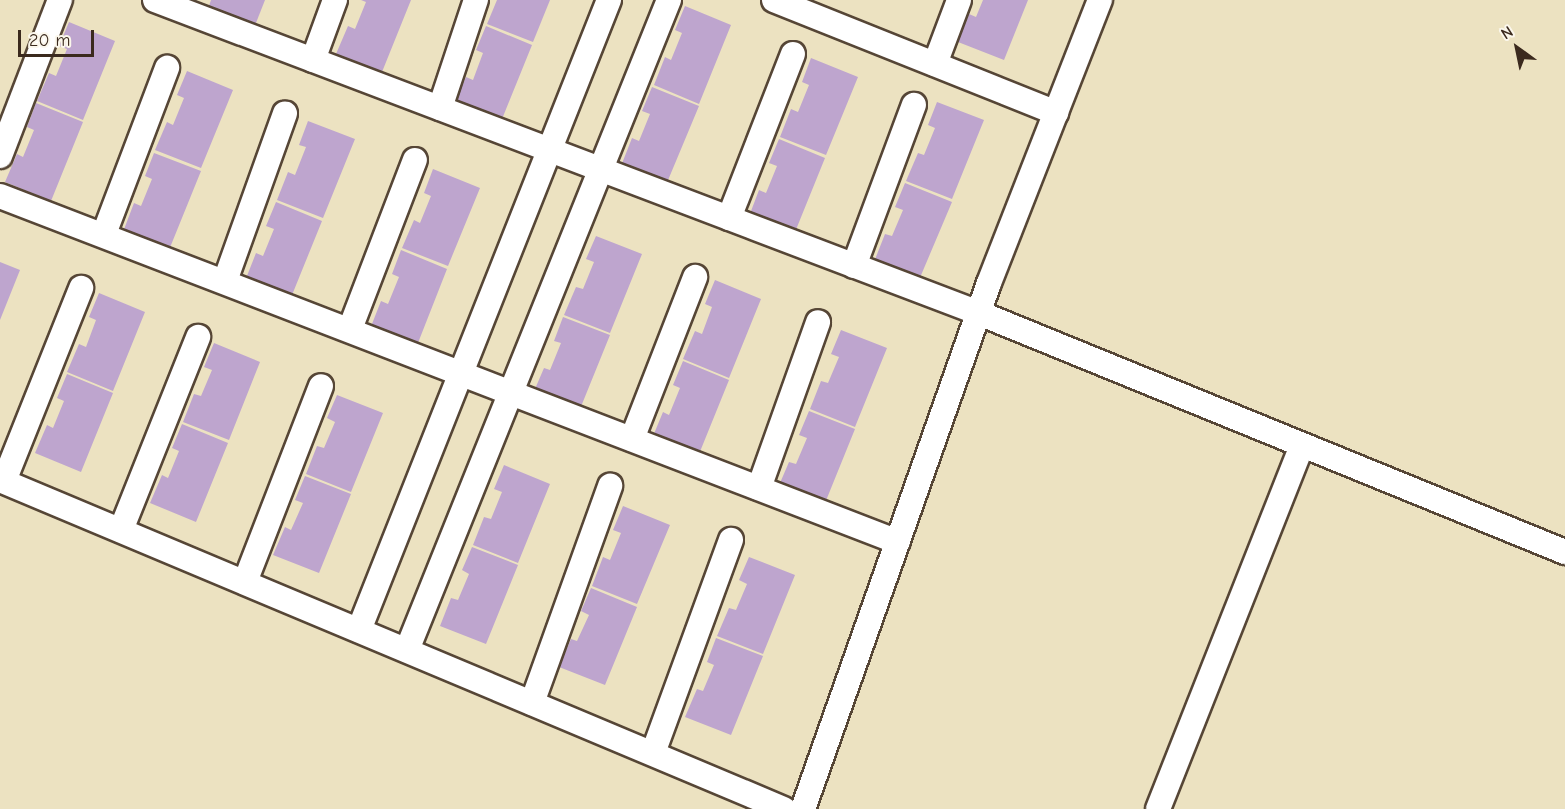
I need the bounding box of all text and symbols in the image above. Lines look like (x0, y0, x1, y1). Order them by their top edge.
scale bar (21, 18, 98, 56)
north arrow (1487, 18, 1547, 78)
text: N (1498, 23, 1516, 43)
text: 20 m (29, 30, 70, 51)

